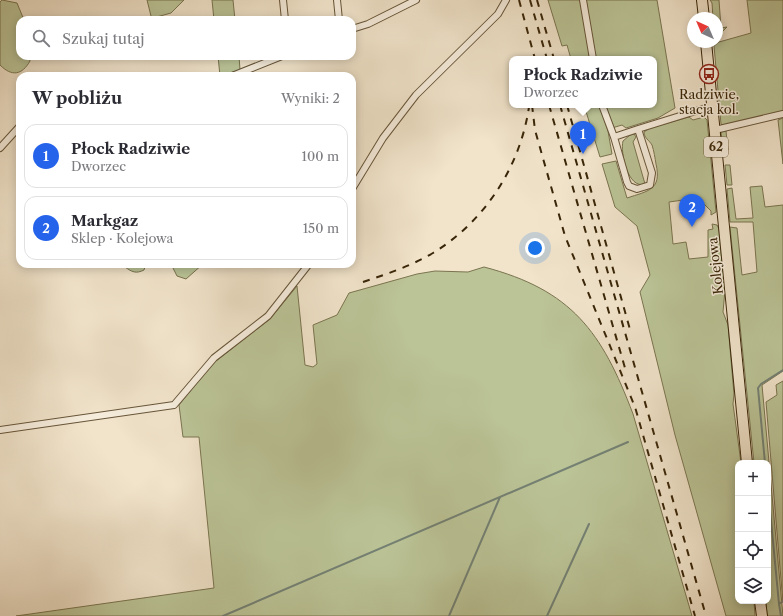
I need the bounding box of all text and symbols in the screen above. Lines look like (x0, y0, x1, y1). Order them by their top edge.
north arrow (687, 12, 723, 48)
search box (16, 16, 356, 60)
icon: search (30, 27, 52, 49)
text: Szukaj tutaj (62, 29, 144, 48)
popup (509, 56, 657, 108)
bus stop icon: Radziwie, stacja kol. (698, 63, 720, 85)
text: Płock Radziwie (523, 65, 643, 84)
text: Dworzec (523, 84, 579, 100)
place label: Radziwie, stacja kol. (679, 86, 739, 117)
text: W pobliżu (32, 88, 122, 108)
text: Wyniki: 2 (281, 90, 340, 106)
pin: 1 (570, 121, 596, 154)
road number: 62 (704, 137, 728, 157)
text: Płock Radziwie (71, 139, 190, 158)
text: 1 (43, 148, 49, 164)
text: 100 m (301, 148, 339, 164)
text: Dworzec (71, 158, 126, 174)
pin: 2 (679, 194, 705, 227)
text: Markgaz (71, 211, 138, 230)
text: 2 (42, 220, 50, 236)
text: 150 m (303, 220, 339, 236)
text: Sklep · Kolejowa (71, 230, 173, 246)
street label: Kolejowa (704, 237, 726, 295)
your location (525, 238, 545, 258)
map controls (735, 460, 771, 604)
button: + (735, 460, 771, 496)
button: − (735, 496, 771, 532)
button: locate (735, 532, 771, 568)
button: layers (735, 568, 771, 604)

